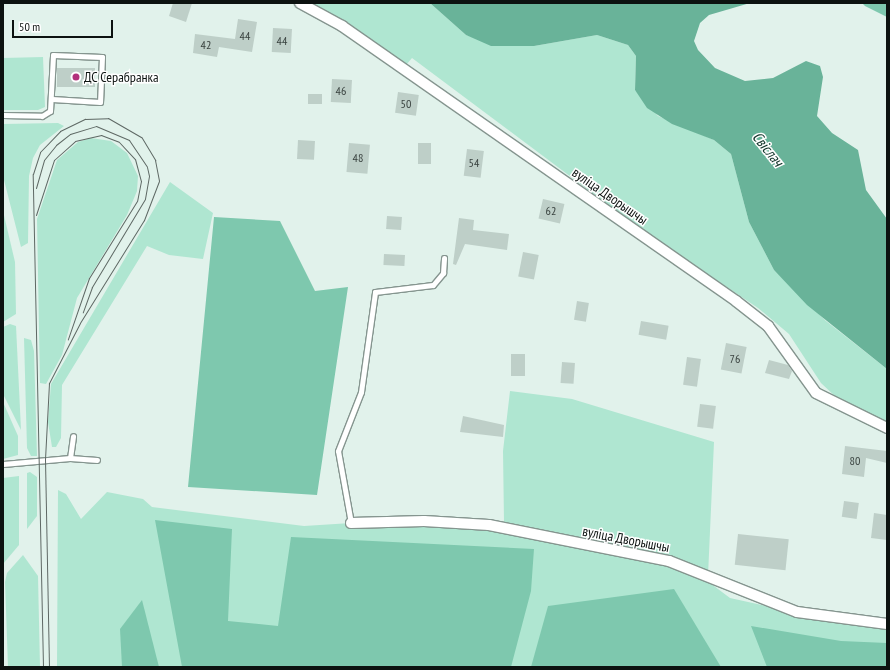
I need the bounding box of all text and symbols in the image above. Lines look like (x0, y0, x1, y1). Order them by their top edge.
scale bar (14, 12, 115, 38)
text: 50 m (19, 19, 40, 34)
house number: 44 (240, 29, 250, 43)
house number: 44 (277, 34, 287, 48)
house number: 42 (201, 38, 211, 52)
place label: ДС Серабранка (84, 69, 159, 85)
marker: ДС Серабранка (71, 72, 81, 82)
house number: 46 (336, 84, 346, 98)
house number: 50 (401, 97, 411, 111)
water label: Свіслач (749, 128, 787, 170)
house number: 48 (353, 151, 363, 165)
house number: 54 (469, 156, 479, 170)
street label: вуліца Дворышчы (569, 164, 651, 228)
house number: 62 (546, 204, 556, 218)
house number: 76 (730, 352, 740, 366)
house number: 80 (850, 454, 860, 468)
street label: вуліца Дворышчы (581, 522, 671, 556)

